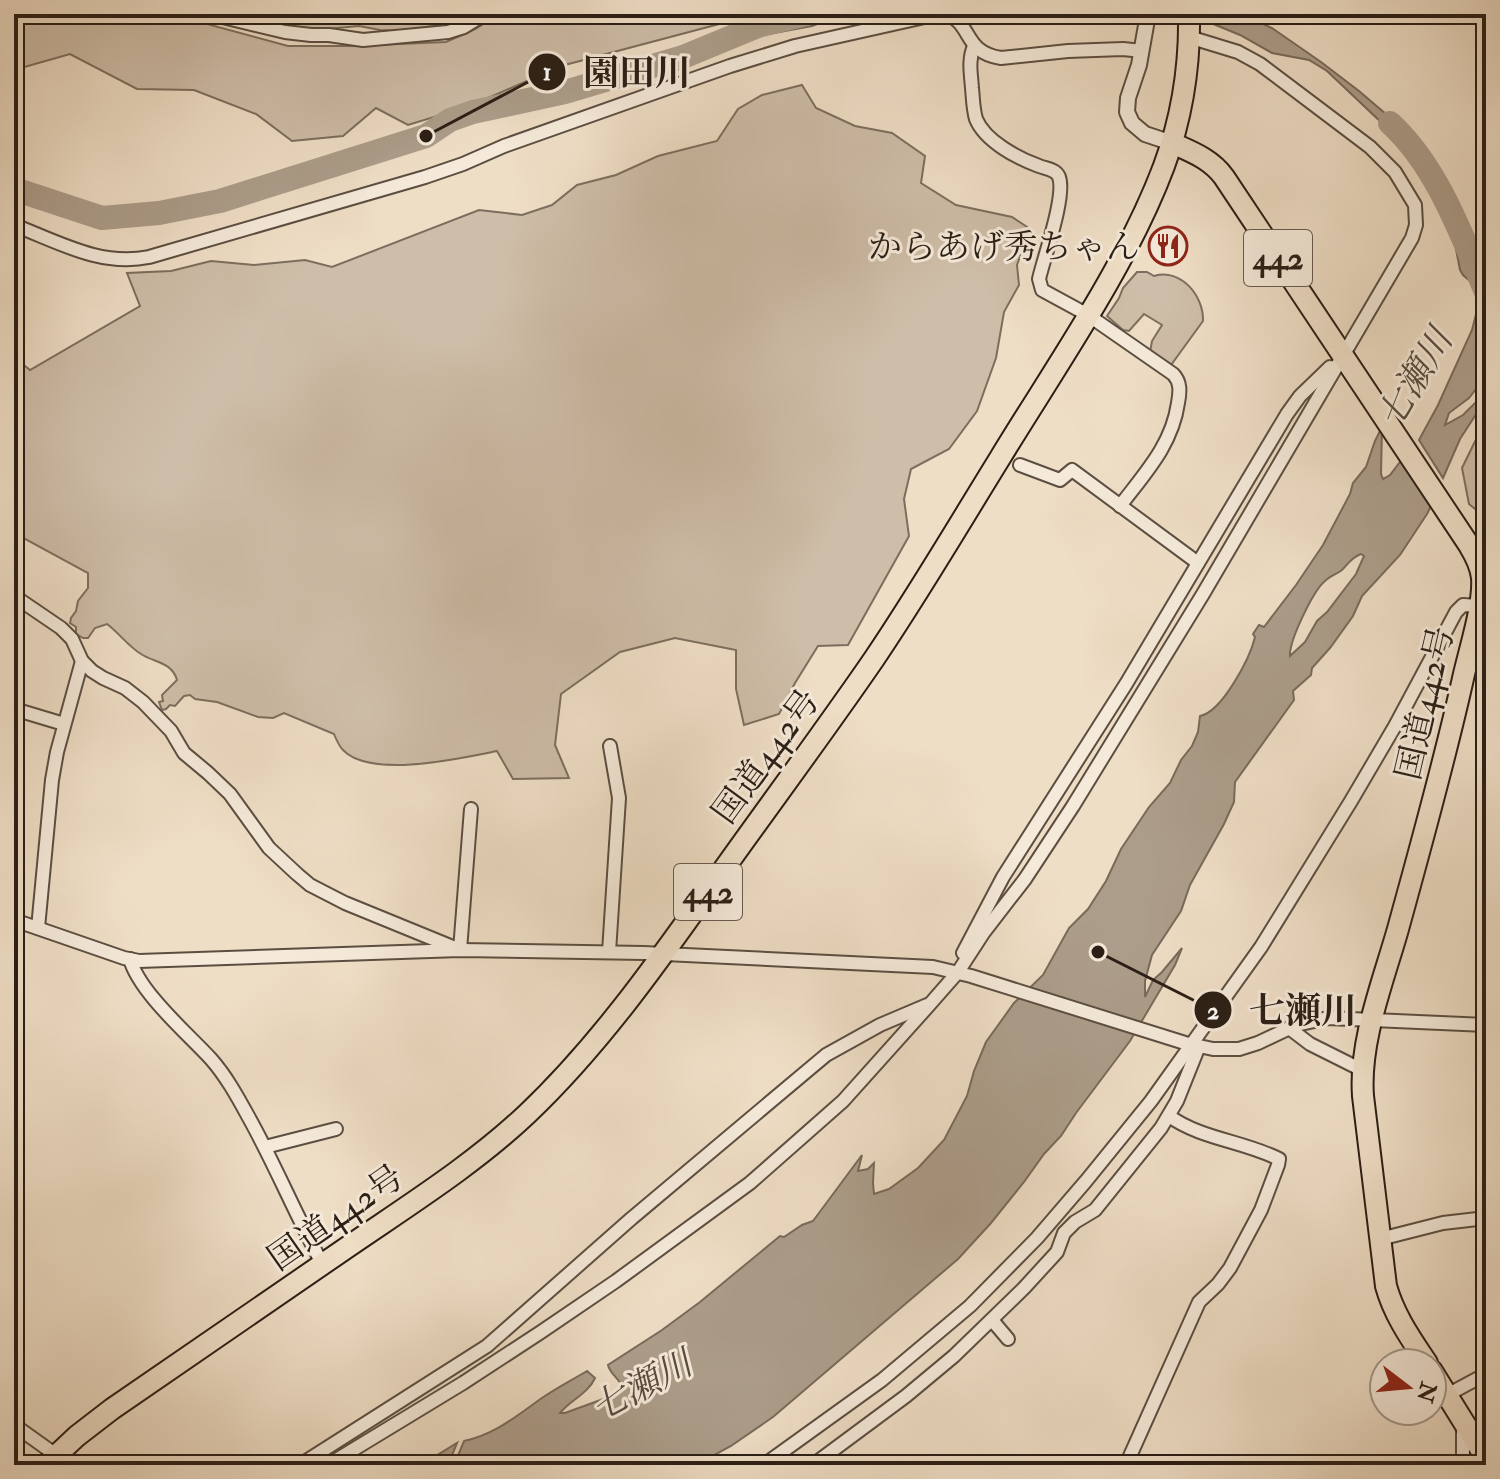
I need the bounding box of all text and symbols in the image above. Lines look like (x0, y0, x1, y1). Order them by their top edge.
callout: 園田川 (527, 42, 707, 102)
text: 園田川 (583, 51, 691, 96)
text: 1 (543, 57, 551, 88)
restaurant icon: からあげ秀ちゃん (1147, 225, 1189, 267)
place label: からあげ秀ちゃん (868, 226, 1140, 269)
road number: 442 (1244, 230, 1312, 286)
water label: 七瀬川 (1368, 317, 1464, 437)
street label: 国道442号 (1387, 623, 1464, 784)
street label: 国道442号 (703, 681, 829, 833)
road number: 442 (674, 864, 742, 920)
callout: 七瀬川 (1193, 980, 1373, 1040)
text: 七瀬川 (1249, 989, 1357, 1034)
text: 2 (1207, 996, 1219, 1027)
street label: 国道442号 (260, 1156, 412, 1281)
water label: 七瀬川 (583, 1339, 703, 1432)
north arrow (1368, 1347, 1448, 1427)
text: N (1410, 1378, 1443, 1406)

